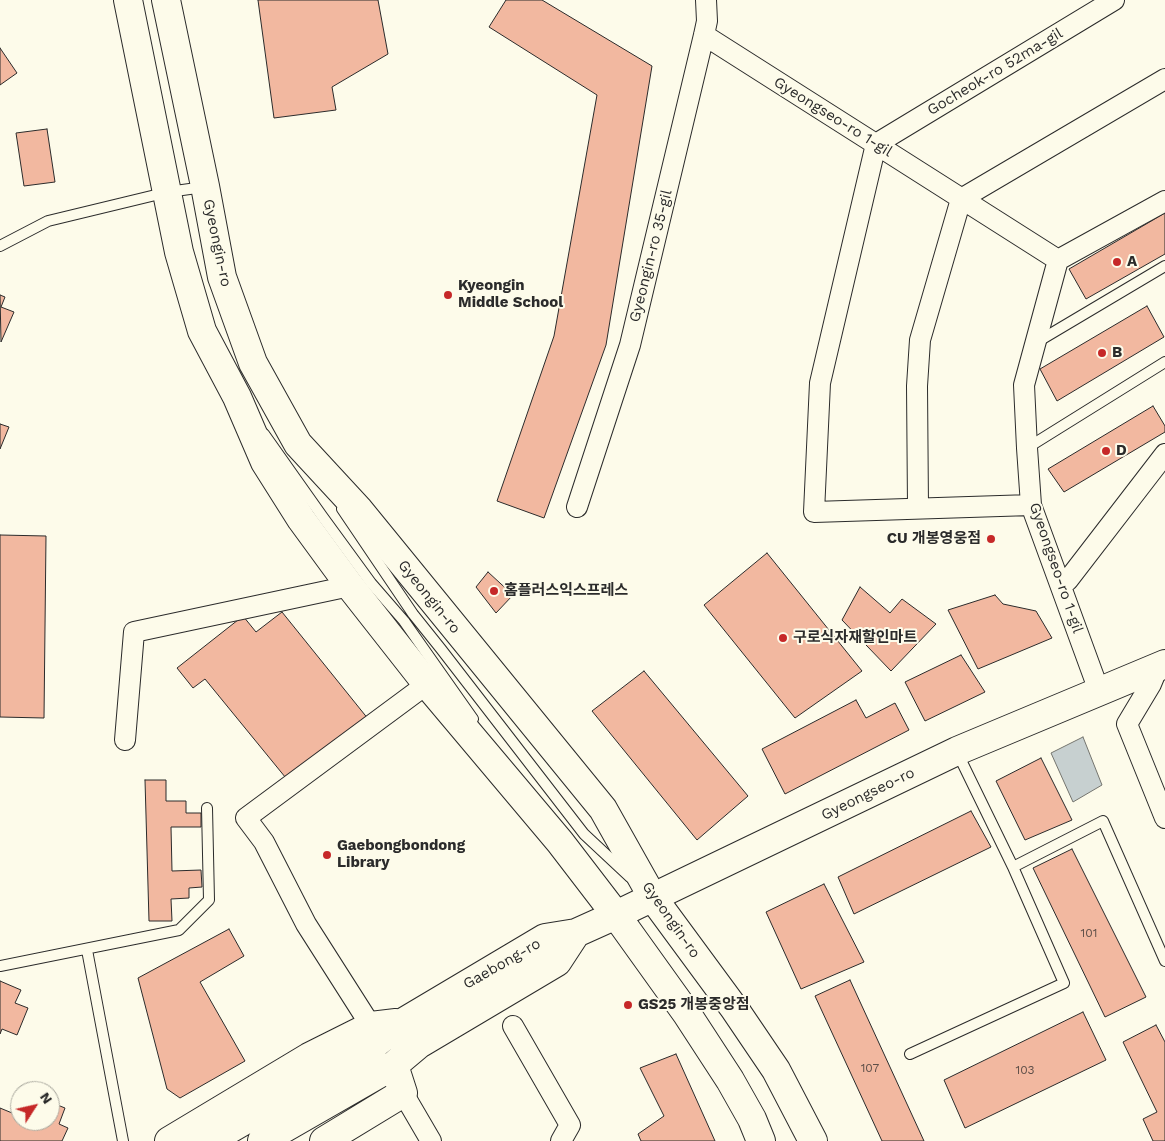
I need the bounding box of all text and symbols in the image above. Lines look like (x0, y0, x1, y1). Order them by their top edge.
street label: Gocheok-ro 52ma-gil (924, 24, 1066, 120)
street label: Gyeongseo-ro 1-gil (770, 73, 896, 161)
street label: Gyeongin-ro 35-gil (626, 188, 676, 324)
street label: Gyeongin-ro (199, 197, 235, 289)
place label: A (1127, 253, 1137, 271)
marker: A (1111, 256, 1123, 268)
place label: Kyeongin Middle School (458, 277, 563, 312)
marker: Kyeongin Middle School (442, 289, 454, 301)
place label: B (1112, 344, 1122, 362)
marker: B (1096, 347, 1108, 359)
place label: D (1116, 442, 1127, 460)
marker: D (1100, 445, 1112, 457)
street label: Gyeongseo-ro 1-gil (1025, 500, 1087, 636)
place label: CU 개봉영웅점 (887, 530, 981, 548)
marker: CU 개봉영웅점 (985, 533, 997, 545)
street label: Gyeongin-ro (394, 557, 464, 637)
place label: 홈플러스익스프레스 (504, 582, 628, 600)
marker: 홈플러스익스프레스 (488, 585, 500, 597)
place label: 구로식자재할인마트 (793, 629, 917, 647)
marker: 구로식자재할인마트 (777, 632, 789, 644)
street label: Gyeongseo-ro (818, 764, 918, 824)
place label: Gaebongbondong Library (337, 837, 465, 872)
marker: Gaebongbondong Library (321, 849, 333, 861)
street label: Gyeongin-ro (638, 878, 704, 962)
house number: 101 (1081, 926, 1097, 940)
street label: Gaebong-ro (460, 935, 544, 993)
place label: GS25 개봉중앙점 (638, 996, 749, 1014)
marker: GS25 개봉중앙점 (622, 999, 634, 1011)
house number: 107 (861, 1061, 879, 1075)
house number: 103 (1016, 1063, 1034, 1077)
north arrow (10, 1081, 60, 1131)
text: N (37, 1089, 56, 1107)

